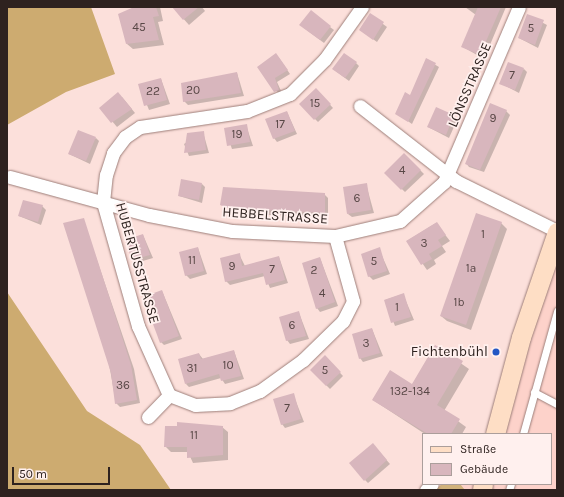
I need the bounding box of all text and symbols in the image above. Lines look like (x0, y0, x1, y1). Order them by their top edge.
house number: 45 (132, 21, 146, 35)
house number: 5 (528, 22, 534, 36)
street label: LÖNSSTRASSE (445, 40, 495, 130)
house number: 7 (509, 69, 515, 83)
house number: 20 (186, 84, 200, 98)
house number: 22 (146, 85, 160, 99)
house number: 15 (310, 97, 320, 111)
house number: 9 (490, 112, 496, 126)
house number: 17 (275, 118, 285, 132)
house number: 19 (232, 128, 242, 142)
house number: 4 (399, 164, 405, 178)
house number: 6 (354, 192, 360, 206)
street label: HUBERTUSSTRASSE (112, 201, 162, 325)
street label: HEBBELSTRASSE (222, 204, 328, 228)
house number: 1 (481, 228, 485, 242)
house number: 3 (420, 237, 428, 251)
house number: 11 (188, 254, 196, 268)
house number: 5 (371, 255, 377, 269)
house number: 9 (229, 260, 235, 274)
house number: 1a (466, 262, 476, 276)
house number: 7 (269, 263, 275, 277)
house number: 2 (311, 264, 317, 278)
house number: 4 (319, 287, 325, 301)
house number: 1b (453, 296, 465, 310)
house number: 1 (395, 301, 399, 315)
house number: 6 (289, 319, 295, 333)
house number: 3 (362, 337, 370, 351)
place label: Fichtenbühl (411, 344, 488, 360)
marker: Fichtenbühl (491, 347, 501, 357)
house number: 10 (222, 359, 234, 373)
house number: 31 (186, 362, 198, 376)
house number: 5 (322, 364, 328, 378)
house number: 36 (116, 379, 130, 393)
house number: 132-134 (390, 385, 430, 399)
house number: 7 (284, 402, 290, 416)
house number: 11 (190, 429, 198, 443)
legend (422, 433, 552, 485)
text: Straße (460, 442, 496, 456)
scale bar (14, 459, 112, 485)
text: Gebäude (460, 462, 508, 476)
text: 50 m (19, 467, 47, 481)

